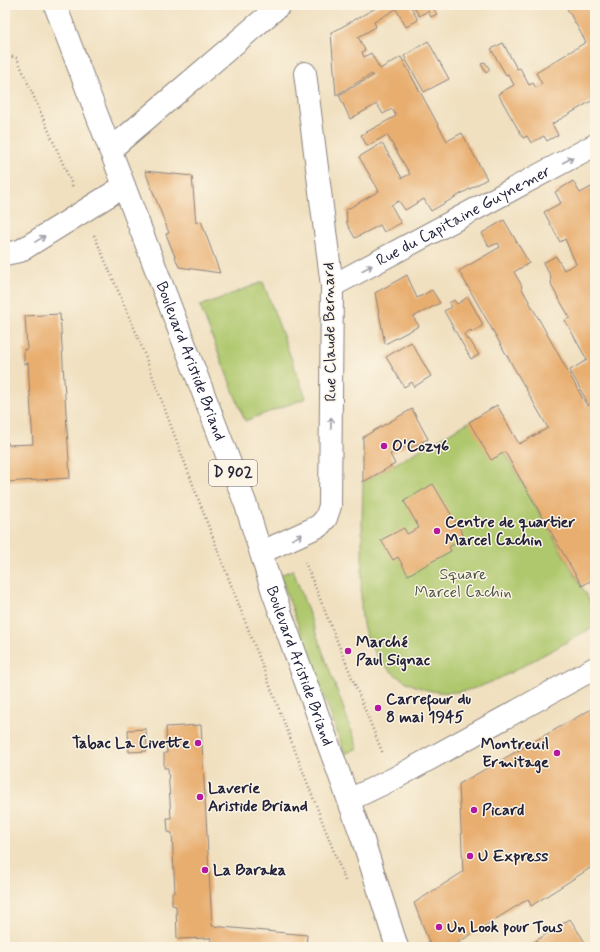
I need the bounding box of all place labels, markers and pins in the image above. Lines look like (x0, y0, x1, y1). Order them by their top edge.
place label: O'Cozy6 (392, 436, 449, 457)
marker: O'Cozy6 (379, 441, 389, 451)
place label: Centre de quartier Marcel Cachin (445, 512, 575, 551)
marker: Centre de quartier Marcel Cachin (432, 526, 442, 536)
place label: Marché Paul Signac (356, 632, 431, 672)
marker: Marché Paul Signac (343, 646, 353, 656)
place label: Carrefour du 8 mai 1945 (386, 689, 471, 728)
marker: Carrefour du 8 mai 1945 (373, 703, 383, 713)
place label: Tabac La Civette (72, 733, 190, 754)
place label: Montreuil Ermitage (481, 734, 549, 774)
marker: Tabac La Civette (193, 738, 203, 748)
marker: Montreuil Ermitage (552, 748, 562, 758)
place label: Laverie Aristide Briand (208, 778, 308, 817)
marker: Laverie Aristide Briand (195, 792, 205, 802)
place label: Picard (482, 800, 524, 821)
marker: Picard (469, 805, 479, 815)
place label: U Express (478, 846, 548, 867)
marker: U Express (465, 851, 475, 861)
place label: La Baraka (213, 860, 286, 881)
marker: La Baraka (200, 865, 210, 875)
place label: Un Look pour Tous (447, 917, 564, 938)
marker: Un Look pour Tous (434, 922, 444, 932)

